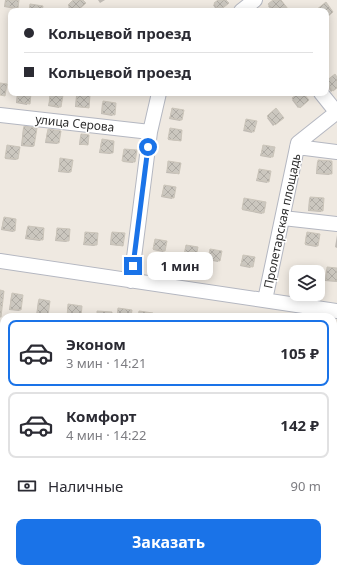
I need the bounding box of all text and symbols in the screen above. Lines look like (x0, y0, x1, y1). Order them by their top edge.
text: Кольцевой проезд (48, 23, 191, 43)
text: Кольцевой проезд (48, 62, 191, 82)
street label: улица Серова (35, 110, 115, 136)
route start (139, 138, 157, 156)
street label: Пролетарская площадь (259, 152, 305, 290)
callout: 1 мин (147, 252, 213, 280)
route end (124, 257, 142, 275)
text: 1 мин (161, 257, 200, 275)
map controls (289, 265, 325, 301)
button: layers (289, 265, 325, 301)
text: Эконом (66, 334, 126, 354)
icon: car (18, 335, 54, 371)
text: 105 ₽ (280, 343, 319, 363)
text: 3 мин · 14:21 (66, 354, 146, 372)
text: Комфорт (66, 406, 136, 426)
icon: car (18, 407, 54, 443)
text: 142 ₽ (280, 415, 319, 435)
text: 4 мин · 14:22 (66, 426, 146, 444)
icon: cash (16, 475, 38, 497)
text: Наличные (48, 476, 123, 496)
text: 90 m (291, 477, 321, 495)
button: Заказать (16, 519, 321, 565)

